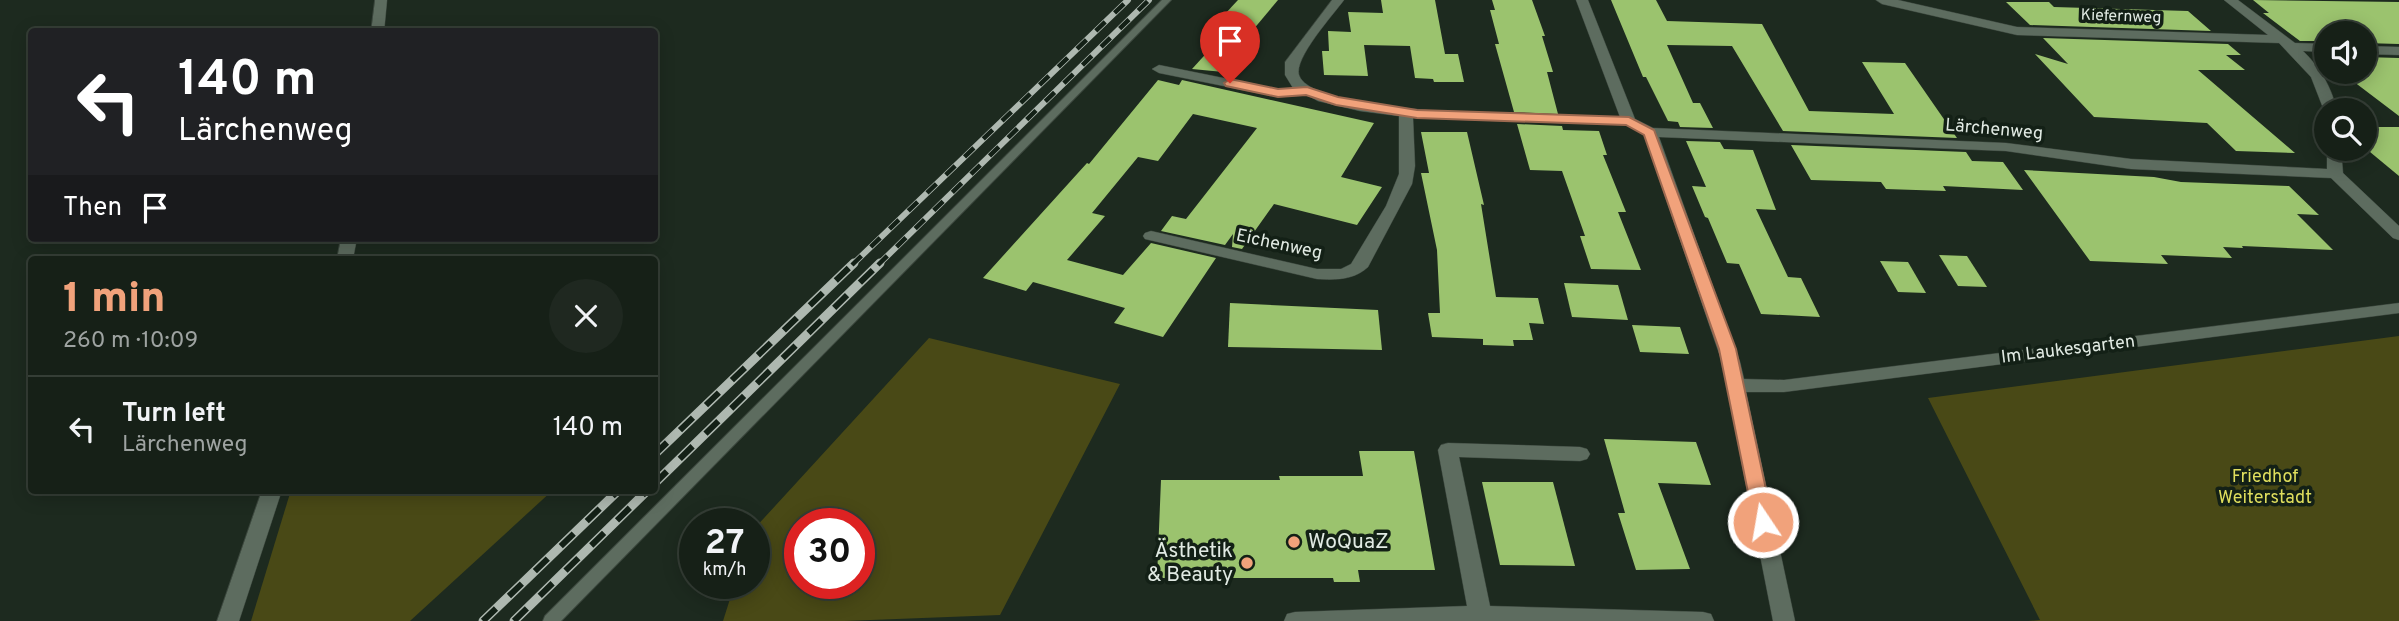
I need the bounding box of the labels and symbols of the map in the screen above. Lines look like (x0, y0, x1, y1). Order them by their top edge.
street label: Kiefernweg (2080, 6, 2162, 28)
pin (1200, 11, 1260, 83)
street label: Lärchenweg (1944, 114, 2044, 146)
street label: Eichenweg (1234, 225, 1324, 265)
street label: Im Laukesgarten (2000, 330, 2136, 370)
park label: Friedhof Weiterstadt (2218, 466, 2312, 510)
position arrow (1726, 485, 1800, 559)
speed limit sign: 30 (784, 508, 875, 599)
place label: WoQuaZ (1308, 529, 1389, 556)
marker: WoQuaZ (1286, 534, 1302, 550)
place label: Ästhetik & Beauty (1147, 538, 1233, 589)
marker: Ästhetik & Beauty (1239, 555, 1255, 571)

